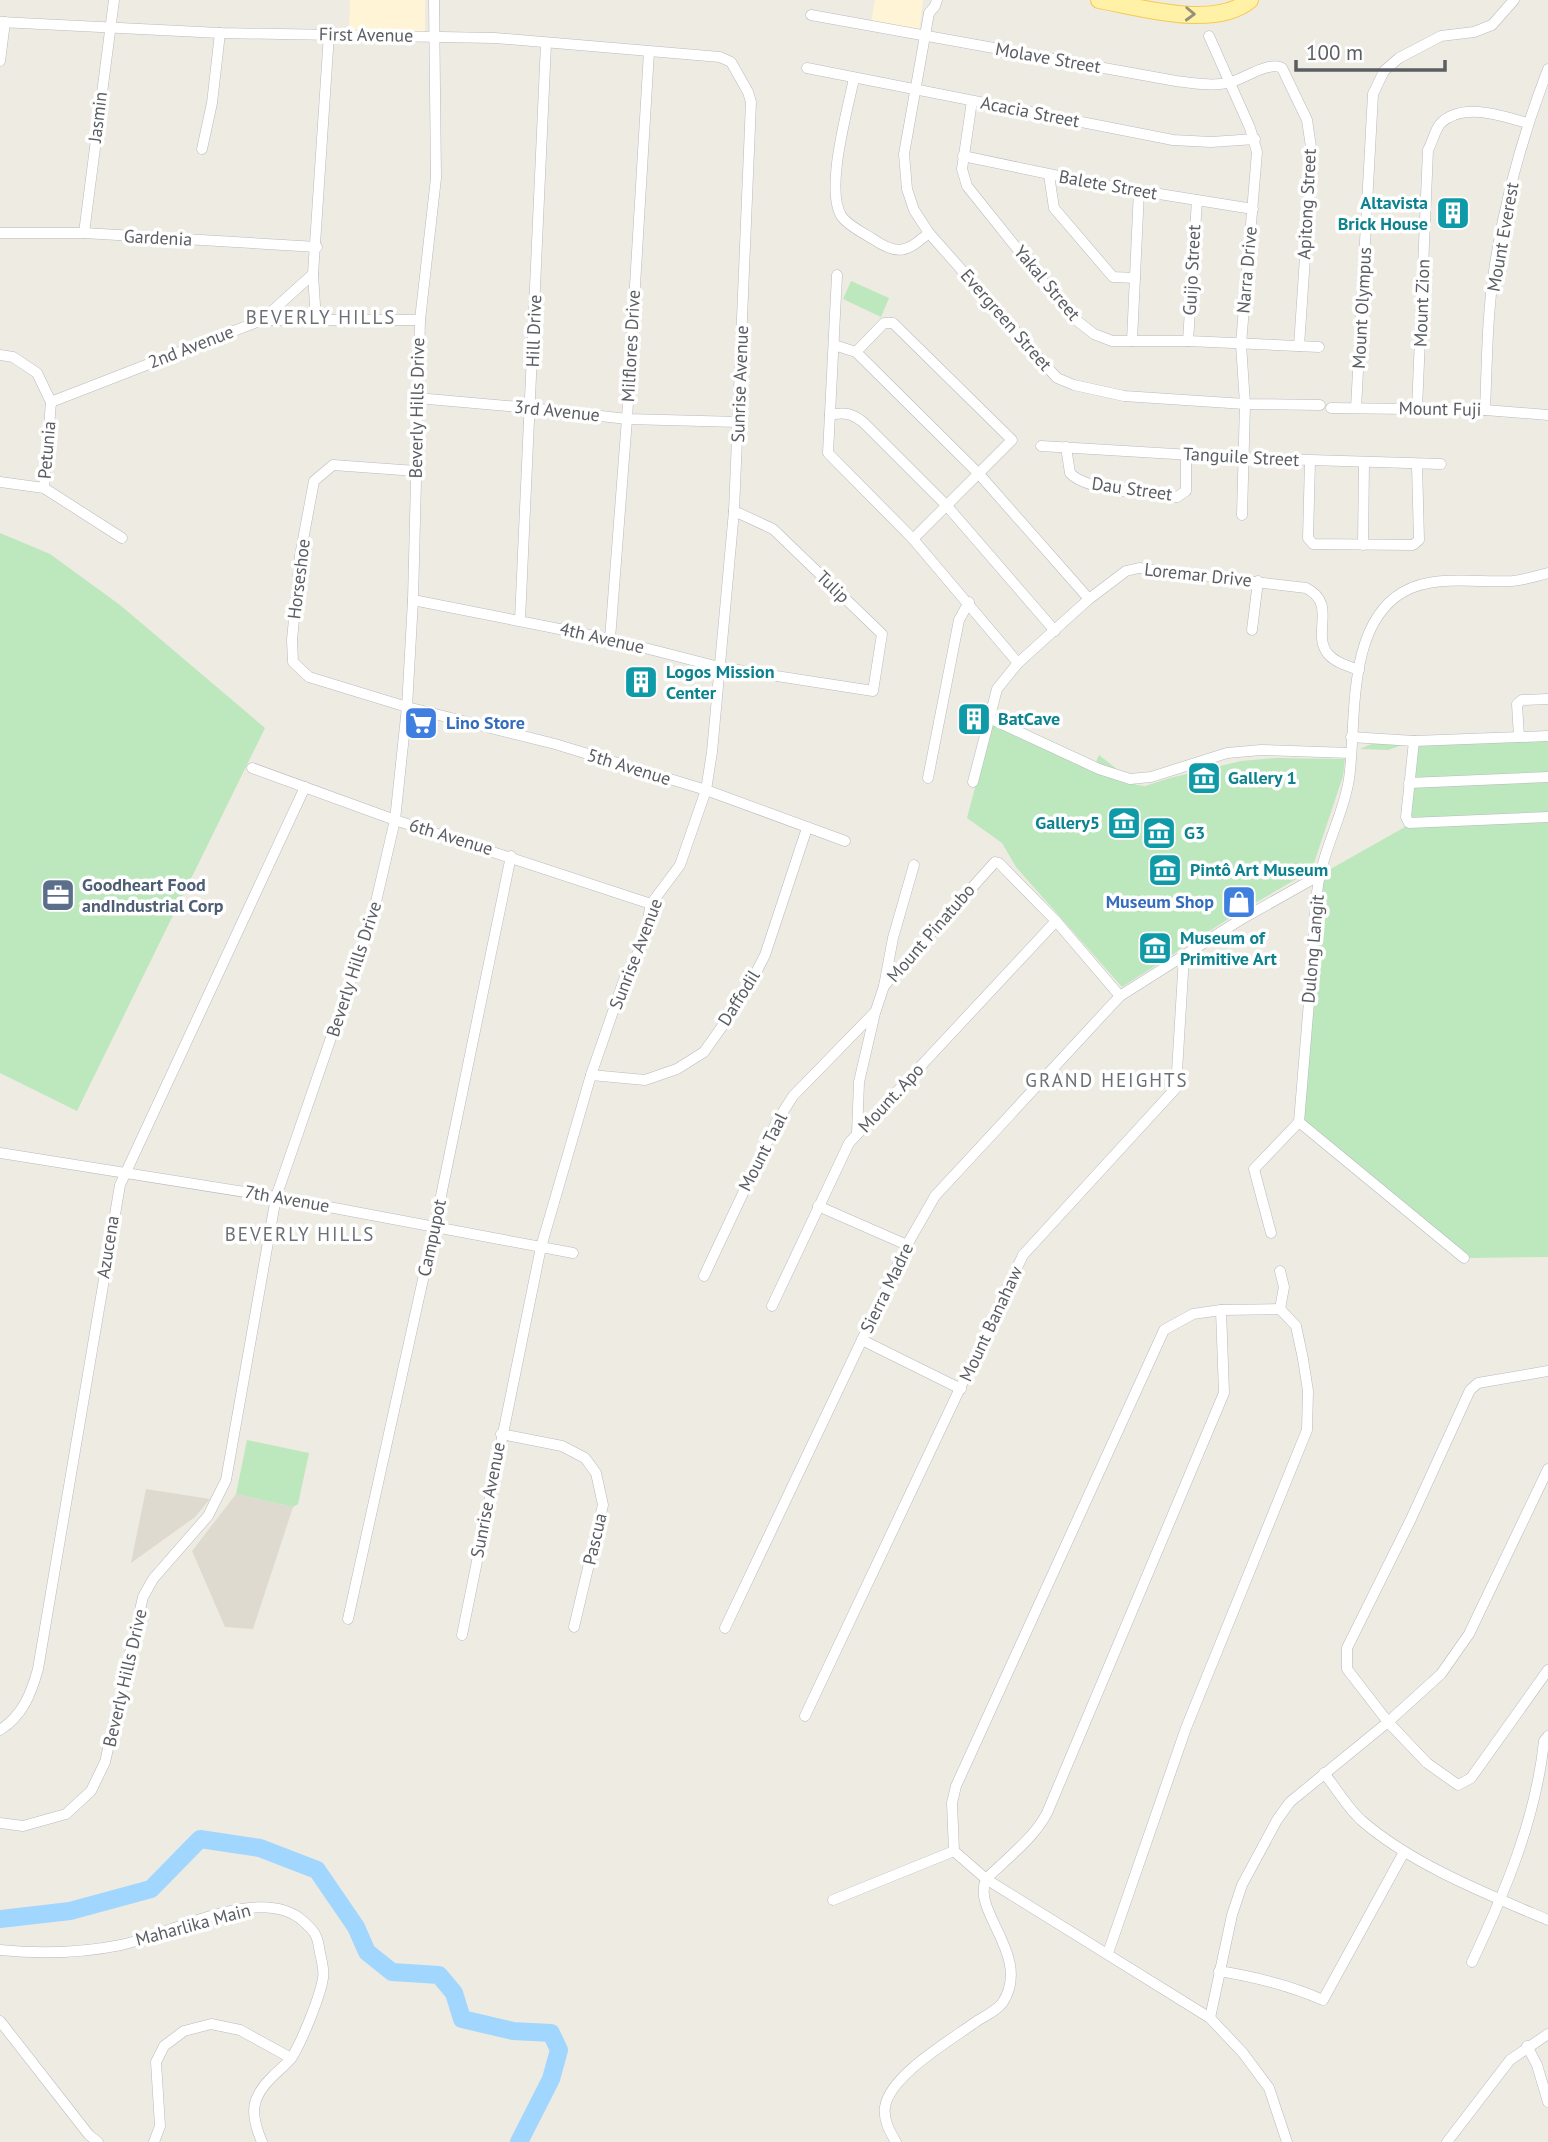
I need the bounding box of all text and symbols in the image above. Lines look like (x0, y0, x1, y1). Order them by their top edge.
one-way arrow (1185, 6, 1196, 21)
street label: First Avenue (319, 22, 413, 47)
scale bar (1296, 28, 1445, 72)
street label: Molave Street (994, 37, 1103, 78)
text: 100 m (1306, 39, 1363, 66)
street label: Jasmin (83, 90, 112, 145)
street label: Acacia Street (979, 91, 1081, 132)
street label: Apitong Street (1292, 148, 1321, 260)
street label: Balete Street (1057, 165, 1159, 204)
street label: Mount Everest (1482, 180, 1523, 293)
place label: Altavista Brick House (1338, 191, 1428, 235)
building icon: Altavista Brick House (1434, 194, 1472, 232)
street label: Gardenia (123, 224, 193, 251)
street label: Guijo Street (1178, 224, 1205, 316)
street label: Narra Drive (1231, 225, 1262, 314)
street label: Yakal Street (1009, 240, 1086, 325)
street label: Mount Olympus (1347, 246, 1376, 369)
street label: Mount Zion (1408, 259, 1435, 347)
street label: Evergreen Street (956, 264, 1057, 375)
street label: Milflores Drive (616, 289, 645, 403)
street label: Hill Drive (521, 294, 546, 368)
district label: BEVERLY HILLS (246, 305, 396, 329)
street label: 2nd Avenue (145, 320, 237, 373)
street label: Sunrise Avenue (726, 325, 753, 443)
street label: Beverly Hills Drive (404, 337, 429, 479)
street label: 3rd Avenue (513, 395, 601, 426)
street label: Mount Fuji (1398, 396, 1482, 421)
street label: Petunia (33, 420, 60, 480)
street label: Tanguile Street (1182, 442, 1300, 471)
street label: Dau Street (1090, 471, 1174, 506)
street label: Horseshoe (282, 537, 315, 620)
street label: Loremar Drive (1143, 557, 1253, 592)
street label: Tulip (812, 565, 855, 608)
street label: 4th Avenue (558, 617, 647, 658)
place label: Logos Mission Center (666, 660, 775, 704)
building icon: Logos Mission Center (622, 663, 660, 701)
building icon: BatCave (955, 700, 993, 738)
supermarket icon: Lino Store (402, 704, 440, 742)
place label: BatCave (998, 707, 1060, 730)
place label: Lino Store (446, 711, 525, 734)
street label: 5th Avenue (585, 743, 674, 790)
museum icon: Gallery 1 (1185, 759, 1223, 797)
place label: Gallery 1 (1228, 766, 1297, 789)
museum icon: Gallery5 (1105, 804, 1143, 842)
place label: Gallery5 (1035, 811, 1100, 834)
street label: 6th Avenue (407, 813, 496, 860)
museum icon: G3 (1140, 814, 1178, 852)
place label: G3 (1184, 821, 1205, 844)
museum icon: Pintô Art Museum (1146, 851, 1184, 889)
place label: Pintô Art Museum (1190, 858, 1328, 881)
place label: Goodheart Food andIndustrial Corp (82, 873, 224, 917)
office icon: Goodheart Food andIndustrial Corp (39, 876, 77, 914)
street label: Mount Pinatubo (882, 879, 980, 987)
shop icon: Museum Shop (1220, 883, 1258, 921)
place label: Museum Shop (1106, 890, 1214, 913)
street label: Dulong Langit (1296, 894, 1329, 1004)
street label: Sunrise Avenue (604, 895, 667, 1013)
street label: Beverly Hills Drive (321, 898, 386, 1039)
place label: Museum of Primitive Art (1180, 926, 1278, 970)
museum icon: Museum of Primitive Art (1136, 929, 1174, 967)
street label: Daffodil (713, 965, 765, 1030)
street label: Mount. Apo (853, 1058, 929, 1137)
district label: GRAND HEIGHTS (1025, 1068, 1189, 1092)
street label: Mount Taal (733, 1108, 792, 1195)
street label: 7th Avenue (243, 1180, 331, 1217)
street label: Campupot (412, 1197, 451, 1279)
street label: Azucena (91, 1214, 124, 1280)
district label: BEVERLY HILLS (225, 1222, 375, 1246)
street label: Sierra Madre (855, 1239, 918, 1337)
street label: Mount Banahaw (954, 1262, 1028, 1385)
street label: Sunrise Avenue (465, 1440, 510, 1560)
street label: Pascua (577, 1511, 612, 1567)
street label: Beverly Hills Drive (97, 1607, 152, 1749)
street label: Maharlika Main (133, 1898, 253, 1951)

